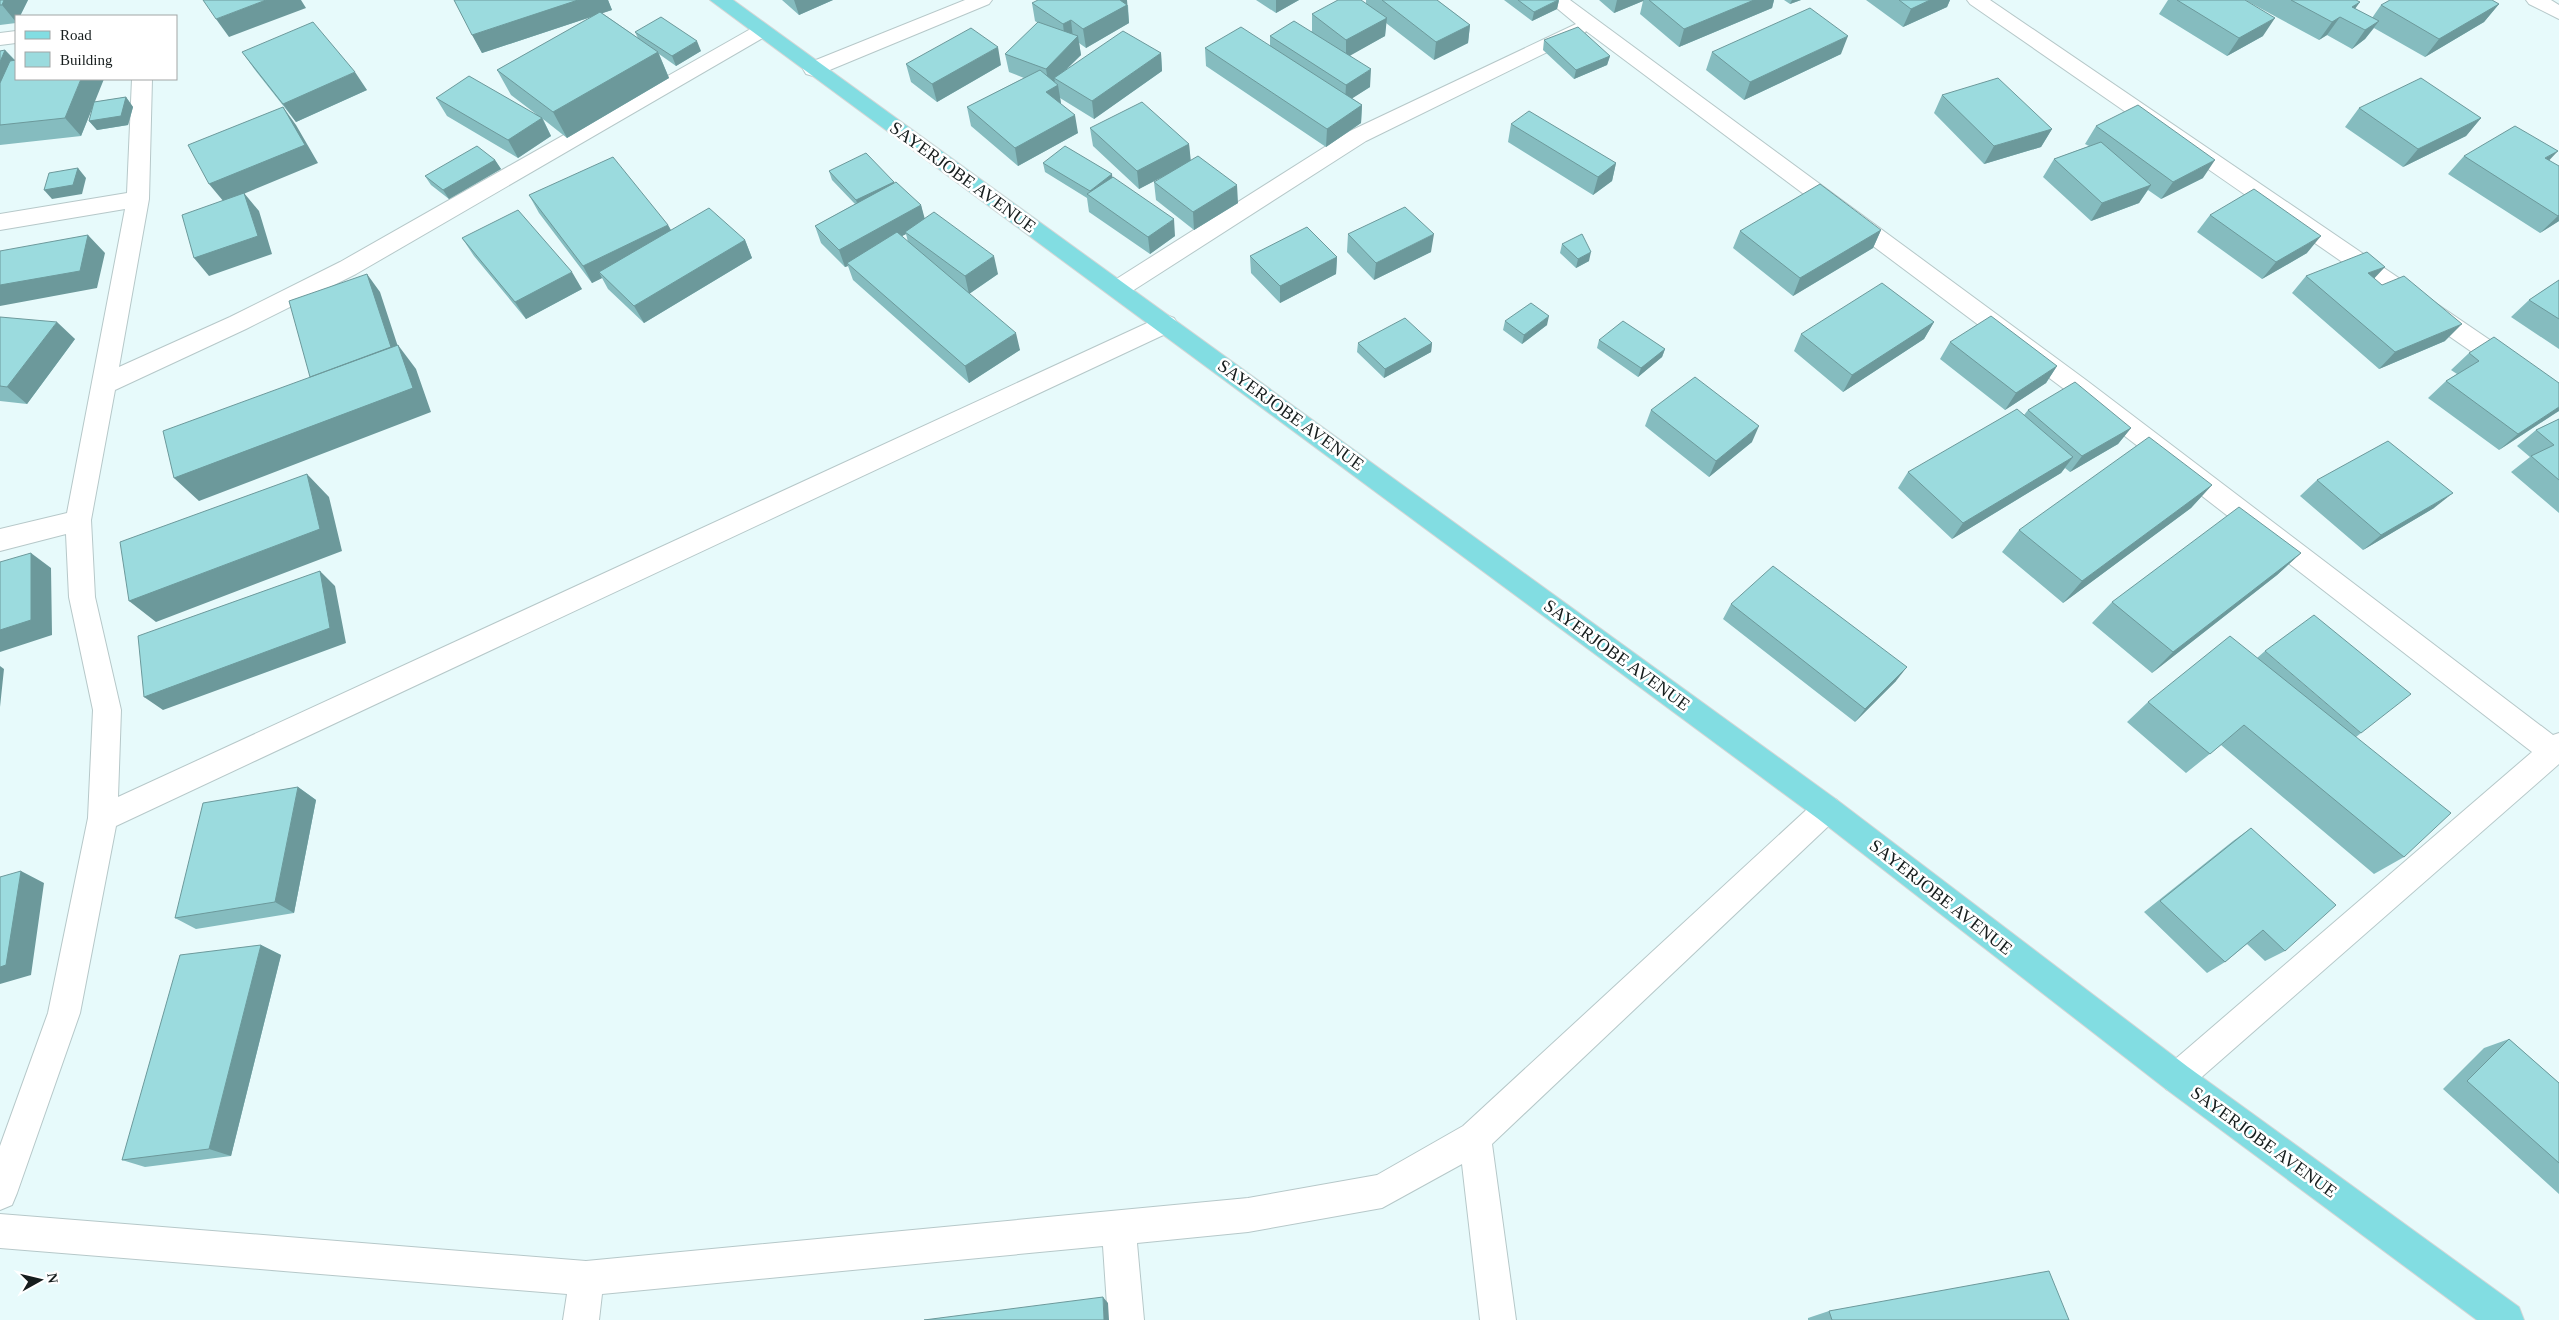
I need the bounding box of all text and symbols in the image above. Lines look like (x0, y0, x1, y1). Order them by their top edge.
legend (15, 15, 178, 80)
text: Road (60, 27, 92, 43)
text: Building (60, 52, 113, 68)
street label: SAYERJOBE AVENUE (886, 117, 1040, 237)
street label: SAYERJOBE AVENUE (1214, 355, 1368, 475)
street label: SAYERJOBE AVENUE (1540, 595, 1694, 715)
street label: SAYERJOBE AVENUE (1866, 835, 2016, 959)
street label: SAYERJOBE AVENUE (2187, 1082, 2341, 1202)
north arrow (15, 1255, 65, 1305)
text: N (44, 1272, 61, 1284)

